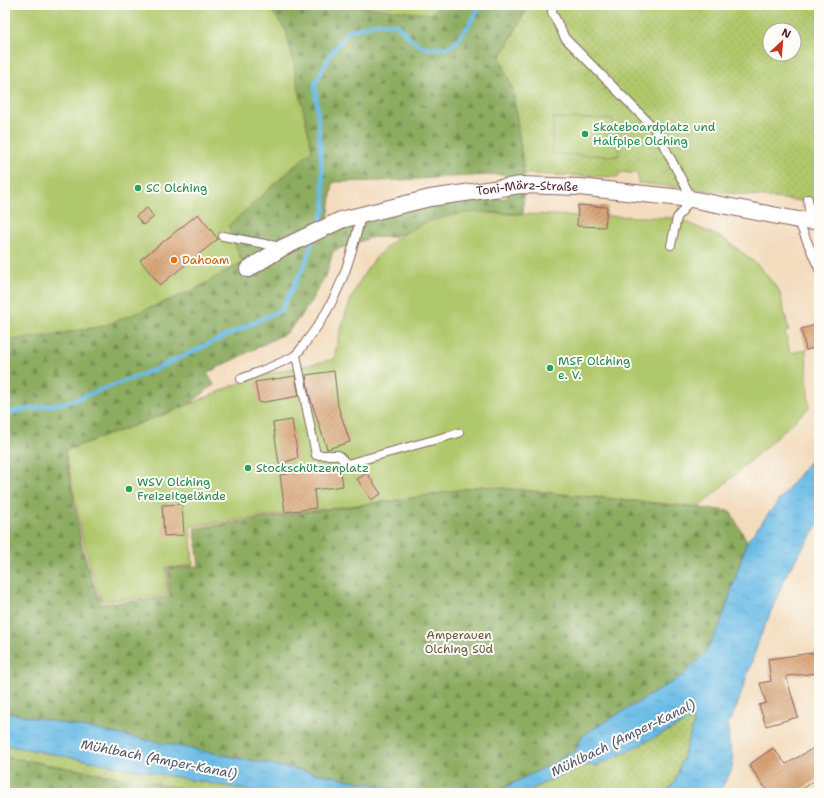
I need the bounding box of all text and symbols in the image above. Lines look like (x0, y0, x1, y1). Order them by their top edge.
north arrow (762, 22, 802, 62)
text: N (779, 25, 794, 42)
place label: Skateboardplatz und Halfpipe Olching (593, 119, 716, 149)
marker: Skateboardplatz und Halfpipe Olching (580, 129, 590, 139)
street label: Toni-März-Straße (475, 177, 579, 199)
place label: SC Olching (146, 180, 207, 196)
marker: SC Olching (133, 183, 143, 193)
place label: Dahoam (182, 252, 229, 268)
marker: Dahoam (169, 255, 179, 265)
place label: MSF Olching e. V. (558, 353, 630, 383)
marker: MSF Olching e. V. (545, 363, 555, 373)
place label: Stockschützenplatz (256, 460, 369, 476)
marker: Stockschützenplatz (243, 463, 253, 473)
place label: WSV Olching Freizeitgelände (137, 474, 226, 504)
marker: WSV Olching Freizeitgelände (124, 484, 134, 494)
park label: Amperauen Olching Süd (425, 627, 494, 657)
water label: Mühlbach (Amper-Kanal) (548, 696, 698, 780)
water label: Mühlbach (Amper-Kanal) (79, 736, 239, 782)

